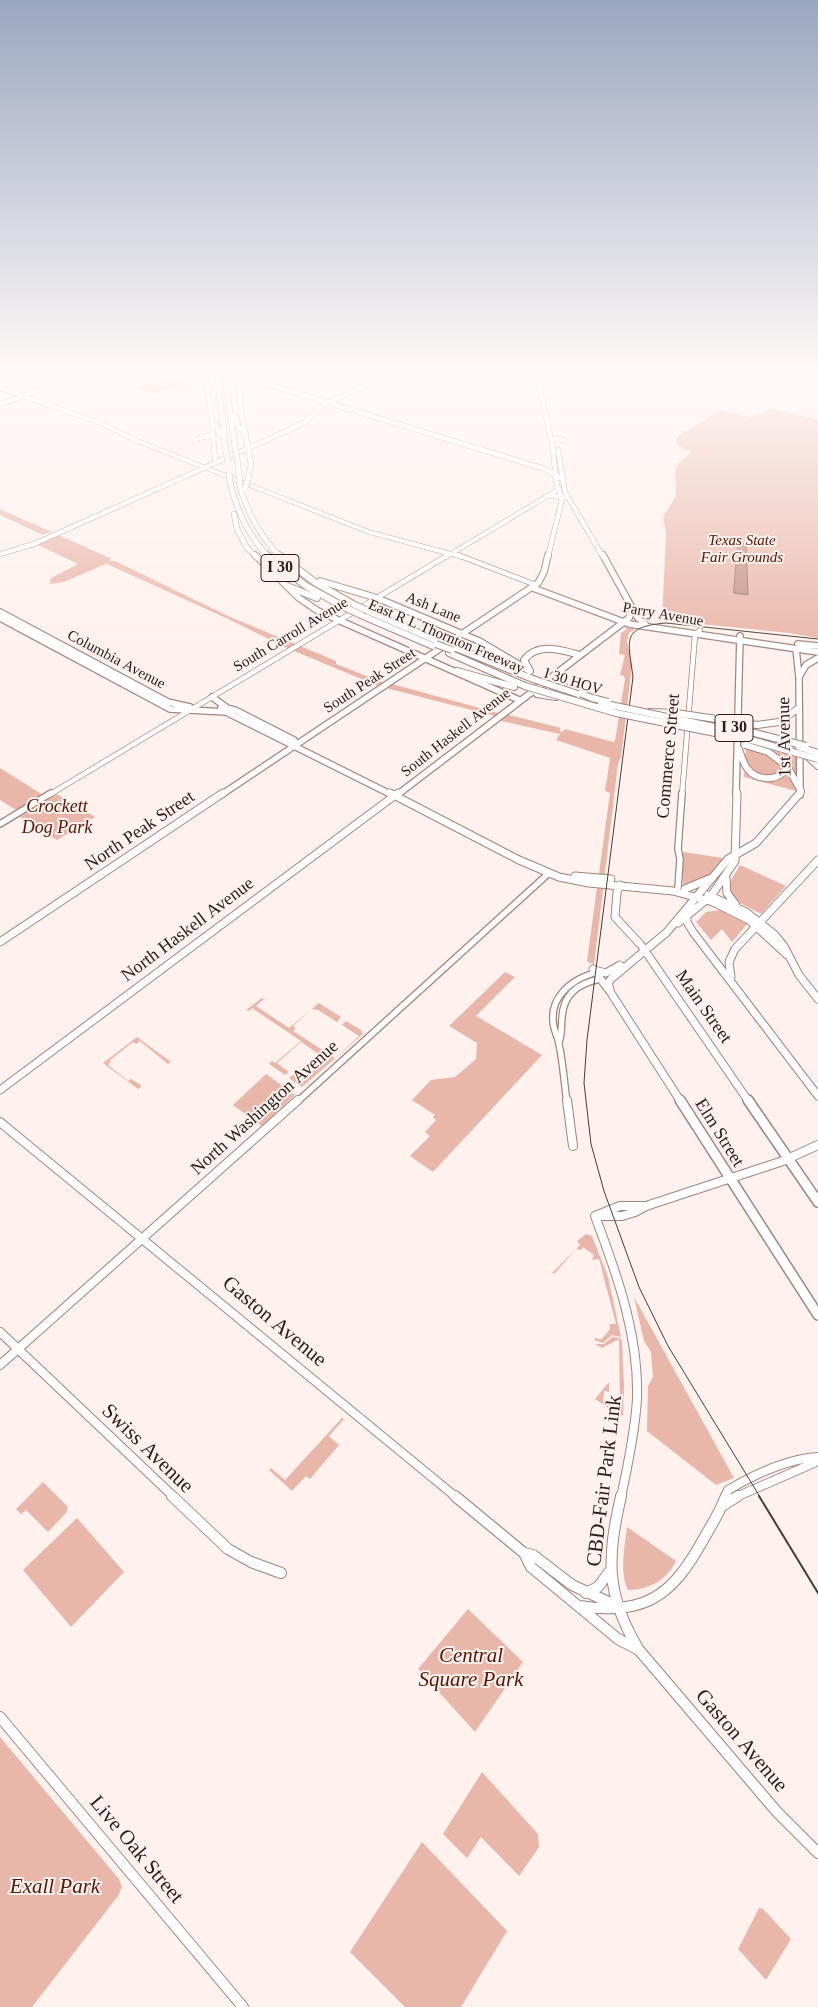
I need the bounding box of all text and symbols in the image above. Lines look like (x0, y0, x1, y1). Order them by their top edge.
park label: Texas State Fair Grounds (701, 532, 783, 567)
road number: I 30 (261, 554, 299, 582)
street label: Ash Lane (403, 589, 463, 627)
street label: South Carroll Avenue (230, 594, 352, 676)
street label: East R L Thornton Freeway (365, 596, 527, 678)
street label: Parry Avenue (621, 599, 705, 631)
street label: Columbia Avenue (64, 627, 168, 693)
street label: South Peak Street (320, 644, 420, 718)
street label: I 30 HOV (542, 665, 604, 699)
street label: South Haskell Avenue (398, 685, 514, 781)
street label: Commerce Street (653, 693, 685, 819)
street label: 1st Avenue (774, 697, 796, 777)
road number: I 30 (715, 714, 753, 741)
street label: North Peak Street (81, 786, 199, 876)
park label: Crockett Dog Park (22, 796, 92, 839)
street label: North Haskell Avenue (117, 873, 259, 987)
street label: Main Street (670, 966, 736, 1048)
street label: North Washington Avenue (187, 1036, 343, 1180)
street label: Elm Street (690, 1095, 748, 1171)
street label: Gaston Avenue (217, 1271, 331, 1373)
street label: CBD-Fair Park Link (582, 1394, 628, 1568)
street label: Swiss Avenue (96, 1399, 198, 1499)
park label: Central Square Park (419, 1643, 523, 1693)
street label: Gaston Avenue (689, 1684, 793, 1798)
street label: Live Oak Street (84, 1791, 188, 1909)
park label: Exall Park (10, 1874, 100, 1900)

